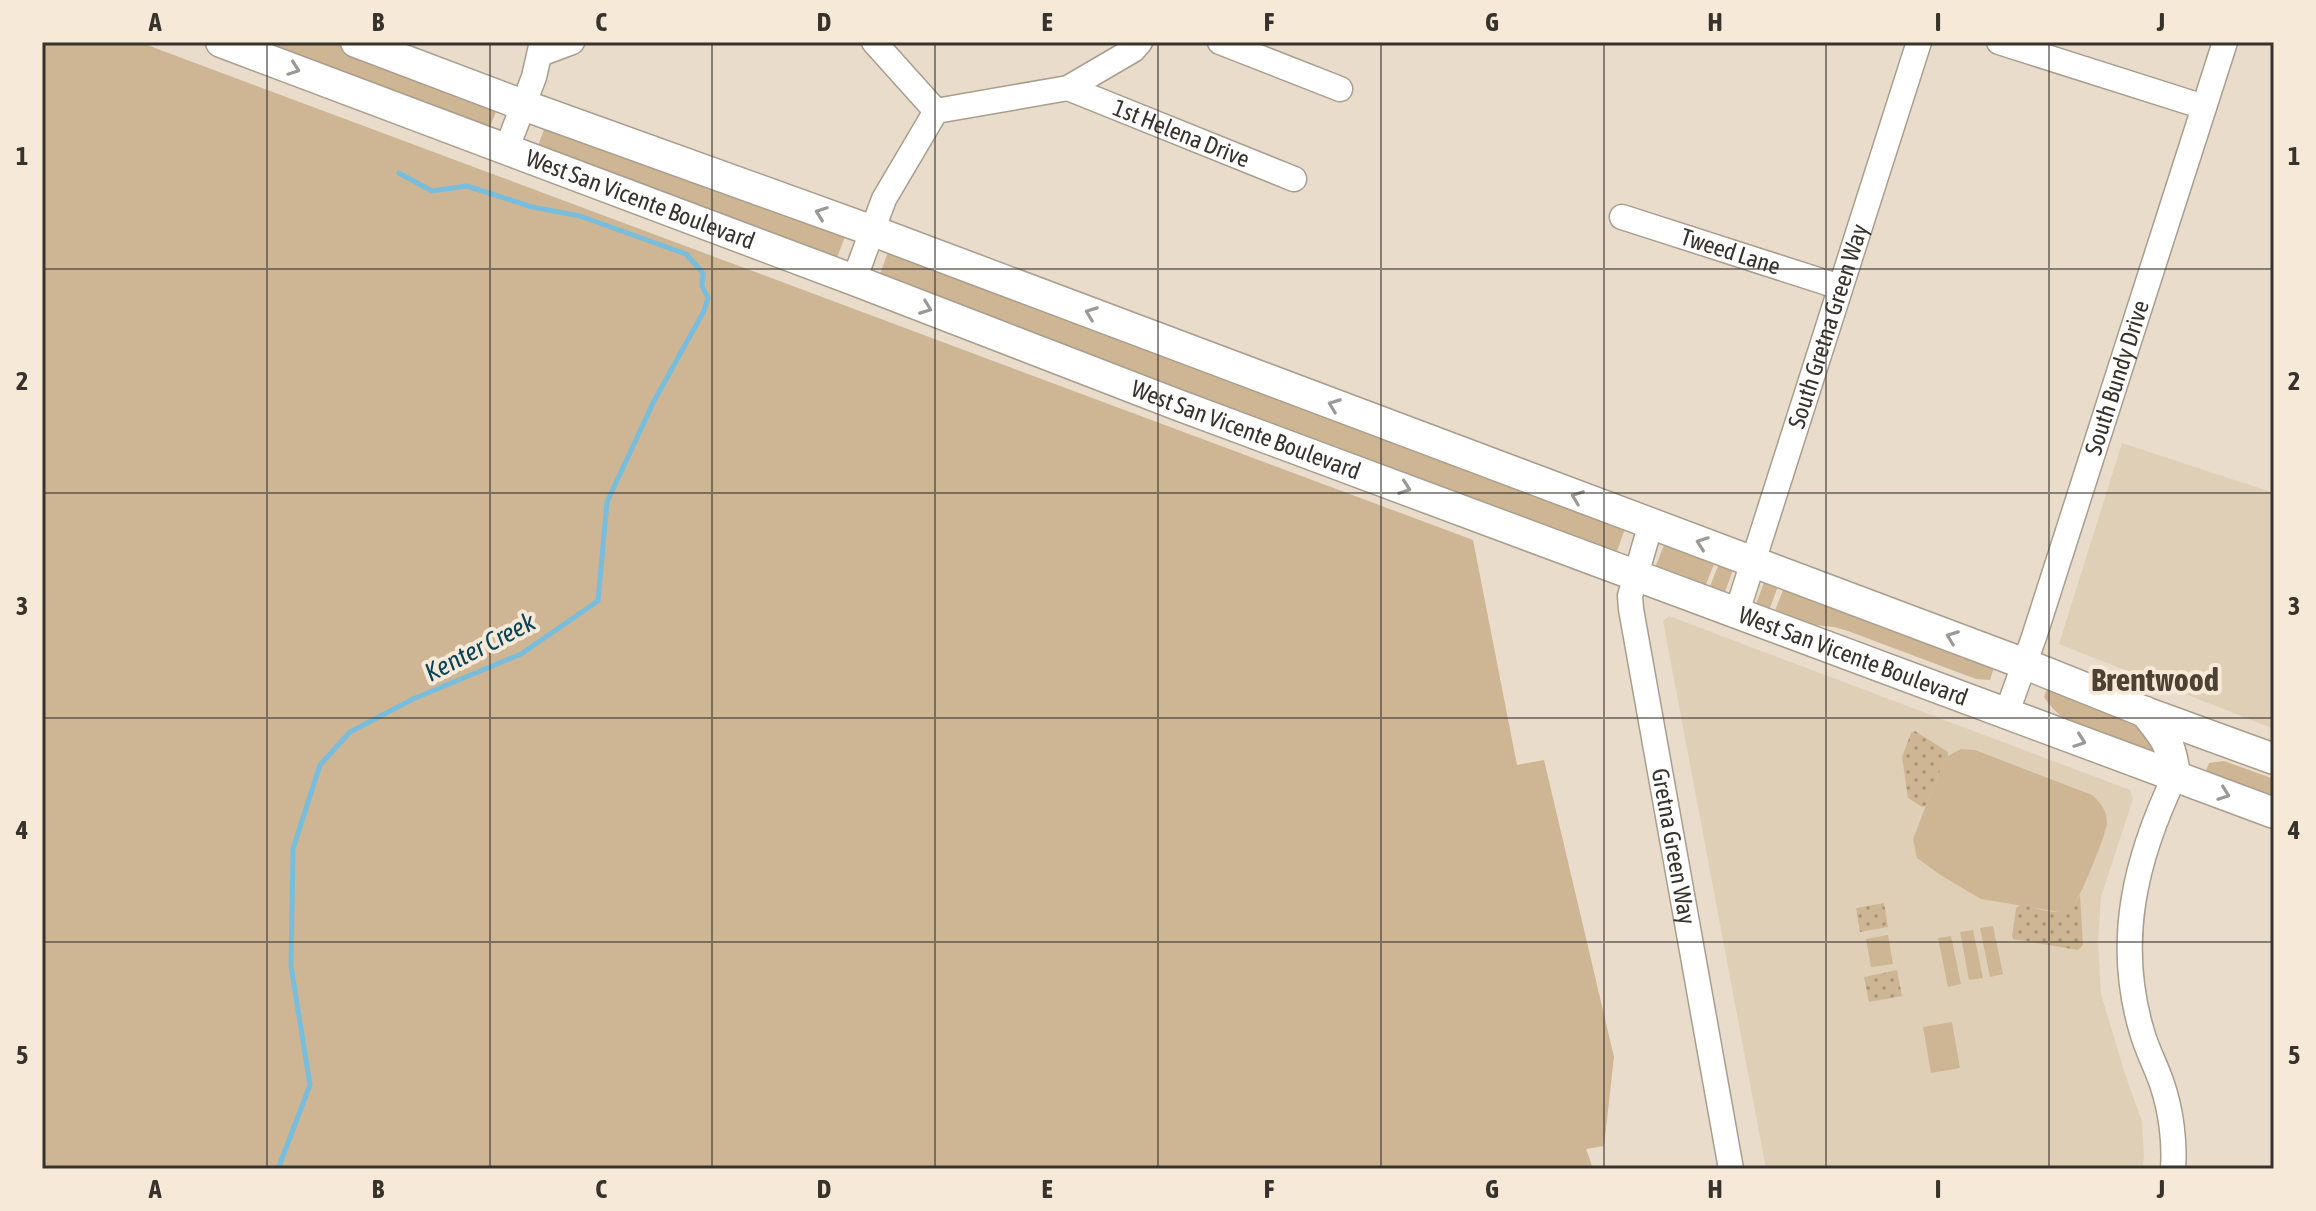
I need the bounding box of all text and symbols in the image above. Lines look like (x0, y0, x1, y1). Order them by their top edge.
text: A (148, 7, 162, 37)
text: B (372, 7, 385, 37)
text: C (595, 7, 607, 37)
text: D (817, 7, 831, 37)
text: E (1041, 7, 1053, 37)
text: F (1264, 7, 1275, 37)
text: G (1485, 7, 1499, 37)
text: H (1707, 7, 1723, 37)
text: I (1935, 7, 1941, 37)
text: J (2156, 7, 2165, 37)
one-way arrow (286, 59, 300, 76)
street label: 1st Helena Drive (1109, 94, 1253, 173)
text: 1 (16, 141, 28, 171)
text: 1 (2288, 141, 2300, 171)
street label: West San Vicente Boulevard (522, 144, 759, 255)
one-way arrow (815, 206, 829, 222)
street label: South Gretna Green Way (1783, 220, 1873, 432)
street label: Tweed Lane (1678, 223, 1784, 280)
street label: South Bundy Drive (2079, 297, 2154, 458)
one-way arrow (918, 298, 932, 315)
one-way arrow (1085, 306, 1099, 323)
text: 2 (16, 366, 28, 396)
text: 2 (2288, 366, 2300, 396)
street label: West San Vicente Boulevard (1128, 374, 1364, 485)
one-way arrow (1328, 398, 1342, 415)
one-way arrow (1398, 479, 1412, 495)
one-way arrow (1571, 490, 1585, 507)
one-way arrow (1696, 536, 1710, 552)
text: 3 (16, 591, 28, 621)
text: 3 (2288, 591, 2300, 621)
street label: West San Vicente Boulevard (1735, 601, 1972, 711)
water label: Kenter Creek (420, 606, 541, 688)
one-way arrow (1946, 630, 1960, 647)
district label: Brentwood (2091, 661, 2219, 698)
one-way arrow (2072, 731, 2086, 748)
street label: Gretna Green Way (1647, 766, 1701, 926)
one-way arrow (2216, 784, 2230, 801)
text: 4 (15, 815, 28, 845)
text: 4 (2287, 815, 2300, 845)
text: 5 (16, 1040, 28, 1070)
text: 5 (2288, 1040, 2300, 1070)
text: A (148, 1174, 162, 1204)
text: B (372, 1174, 385, 1204)
text: C (595, 1174, 607, 1204)
text: D (817, 1174, 831, 1204)
text: E (1041, 1174, 1053, 1204)
text: F (1264, 1174, 1275, 1204)
text: G (1485, 1174, 1499, 1204)
text: H (1707, 1174, 1723, 1204)
text: I (1935, 1174, 1941, 1204)
text: J (2156, 1174, 2165, 1204)

